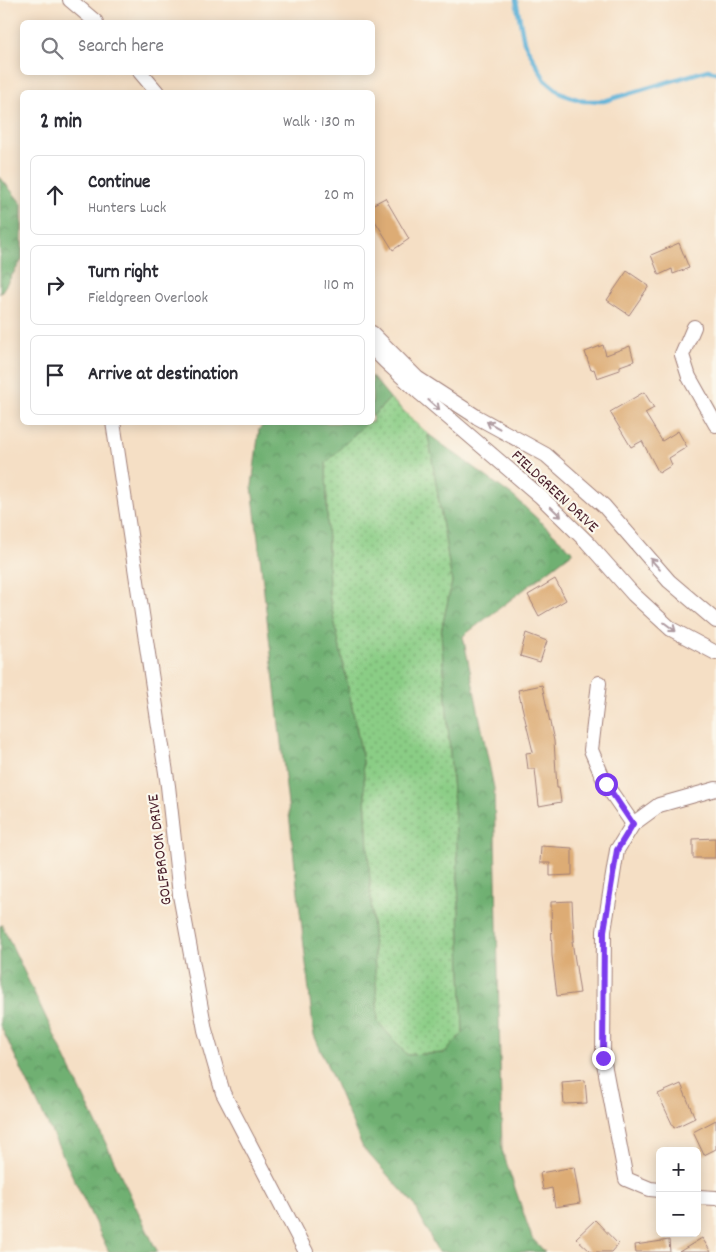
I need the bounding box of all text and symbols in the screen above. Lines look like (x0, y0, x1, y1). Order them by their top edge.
search box (20, 20, 375, 75)
icon: search (38, 34, 66, 62)
text: Search here (78, 34, 164, 61)
text: 2 min (40, 108, 82, 138)
text: Walk · 130 m (283, 111, 355, 134)
text: Continue (88, 170, 150, 197)
icon: ahead (41, 181, 69, 209)
text: 20 m (324, 184, 354, 207)
text: Hunters Luck (88, 197, 166, 220)
text: Turn right (88, 260, 159, 287)
icon: right (41, 271, 69, 299)
text: 110 m (324, 274, 354, 297)
text: Fieldgreen Overlook (88, 287, 208, 310)
icon: arrive (41, 361, 69, 389)
text: Arrive at destination (88, 362, 238, 389)
one-way arrow (427, 399, 440, 411)
one-way arrow (486, 420, 501, 430)
street label: FIELDGREEN DRIVE (505, 445, 604, 539)
one-way arrow (550, 506, 562, 518)
one-way arrow (649, 558, 660, 571)
one-way arrow (663, 622, 677, 632)
route start (595, 773, 618, 796)
street label: GOLFBROOK DRIVE (142, 792, 179, 907)
route end (592, 1047, 615, 1070)
map controls (656, 1147, 701, 1237)
button: + (656, 1147, 701, 1192)
button: − (656, 1192, 701, 1237)

